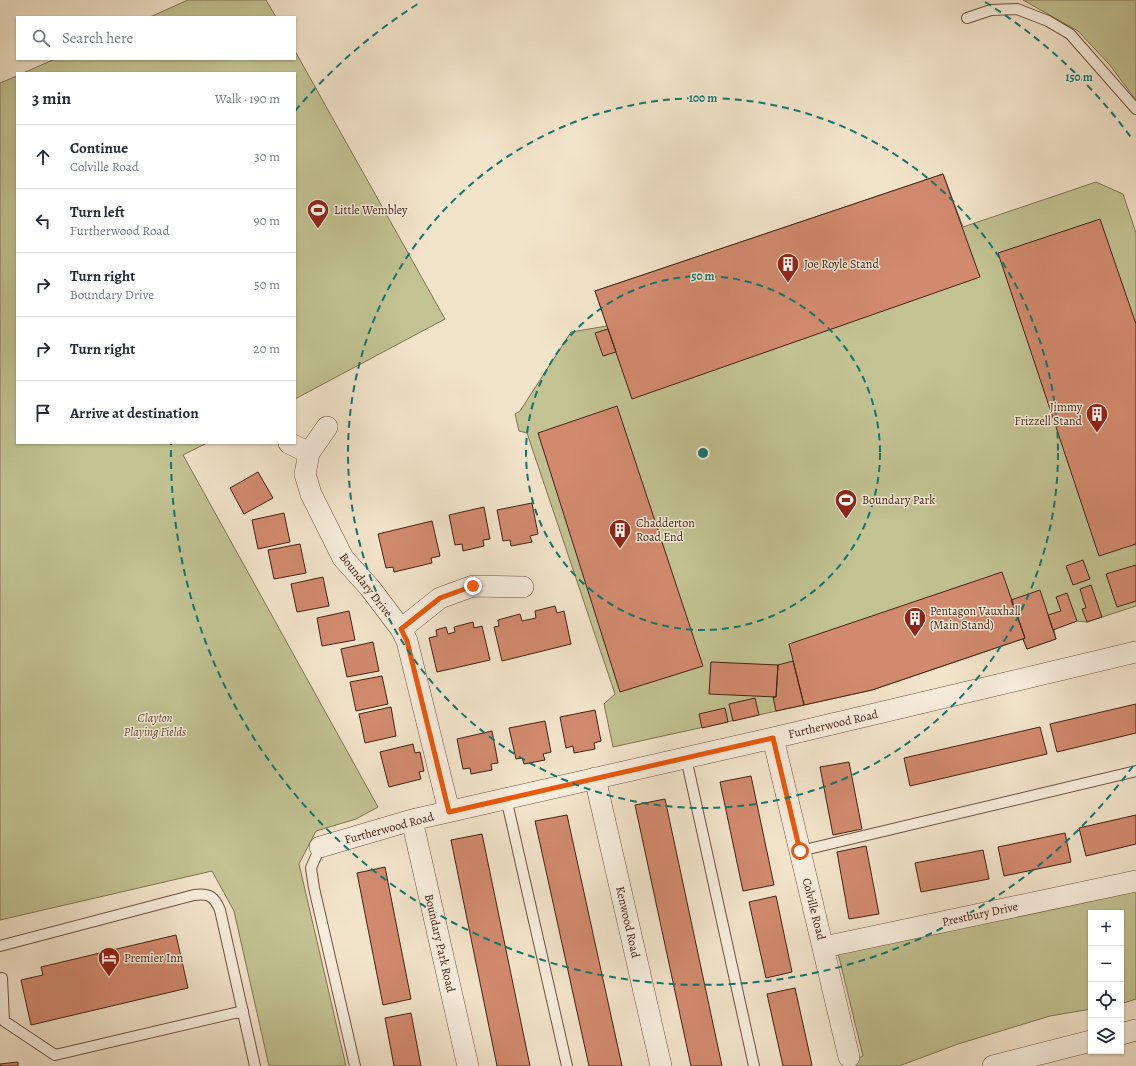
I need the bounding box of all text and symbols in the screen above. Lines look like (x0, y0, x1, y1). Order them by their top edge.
search box (16, 16, 296, 60)
icon: search (30, 27, 52, 49)
text: Search here (62, 28, 133, 48)
text: 150 m (1065, 69, 1093, 85)
text: 3 min (32, 87, 71, 110)
text: Walk · 190 m (215, 90, 280, 107)
text: 100 m (689, 90, 717, 106)
text: Continue (70, 138, 128, 158)
icon: ahead (32, 146, 54, 168)
text: 30 m (254, 148, 280, 165)
text: Colville Road (70, 158, 139, 175)
sports icon: Little Wembley (305, 197, 331, 230)
text: Turn left (70, 202, 125, 222)
place label: Little Wembley (334, 202, 408, 218)
icon: left (32, 210, 54, 232)
text: 90 m (254, 212, 280, 229)
text: Furtherwood Road (70, 222, 169, 239)
building icon: Joe Royle Stand (775, 251, 801, 284)
place label: Joe Royle Stand (804, 256, 879, 272)
text: Turn right (70, 266, 135, 286)
text: 50 m (691, 268, 715, 284)
icon: right (32, 274, 54, 296)
text: 50 m (254, 276, 280, 293)
text: Boundary Drive (70, 286, 154, 303)
icon: right (32, 338, 54, 360)
text: Turn right (70, 339, 135, 359)
text: 20 m (254, 340, 280, 357)
place label: Jimmy Frizzell Stand (1015, 399, 1083, 429)
building icon: Jimmy Frizzell Stand (1084, 401, 1110, 434)
icon: arrive (32, 402, 54, 424)
text: Arrive at destination (70, 403, 199, 423)
centre of rings (696, 446, 710, 460)
sports icon: Boundary Park (833, 487, 859, 520)
place label: Boundary Park (862, 492, 935, 508)
place label: Chadderton Road End (636, 515, 695, 545)
building icon: Chadderton Road End (607, 517, 633, 550)
street label: Boundary Drive (336, 550, 396, 620)
route end (464, 577, 482, 595)
place label: Pentagon Vauxhall (Main Stand) (930, 603, 1021, 633)
building icon: Pentagon Vauxhall (Main Stand) (902, 605, 928, 638)
street label: Furtherwood Road (786, 706, 880, 742)
park label: Clayton Playing Fields (124, 710, 186, 740)
street label: Furtherwood Road (343, 808, 436, 848)
route start (791, 842, 809, 860)
street label: Colville Road (799, 876, 830, 942)
street label: Kenwood Road (612, 885, 644, 960)
street label: Boundary Park Road (421, 892, 459, 994)
street label: Prestbury Drive (941, 898, 1019, 930)
map controls (1088, 910, 1124, 1054)
button: + (1088, 910, 1124, 946)
hotel icon: Premier Inn (96, 945, 122, 978)
button: − (1088, 946, 1124, 982)
place label: Premier Inn (124, 950, 184, 966)
button: locate (1088, 982, 1124, 1018)
button: layers (1088, 1018, 1124, 1054)

